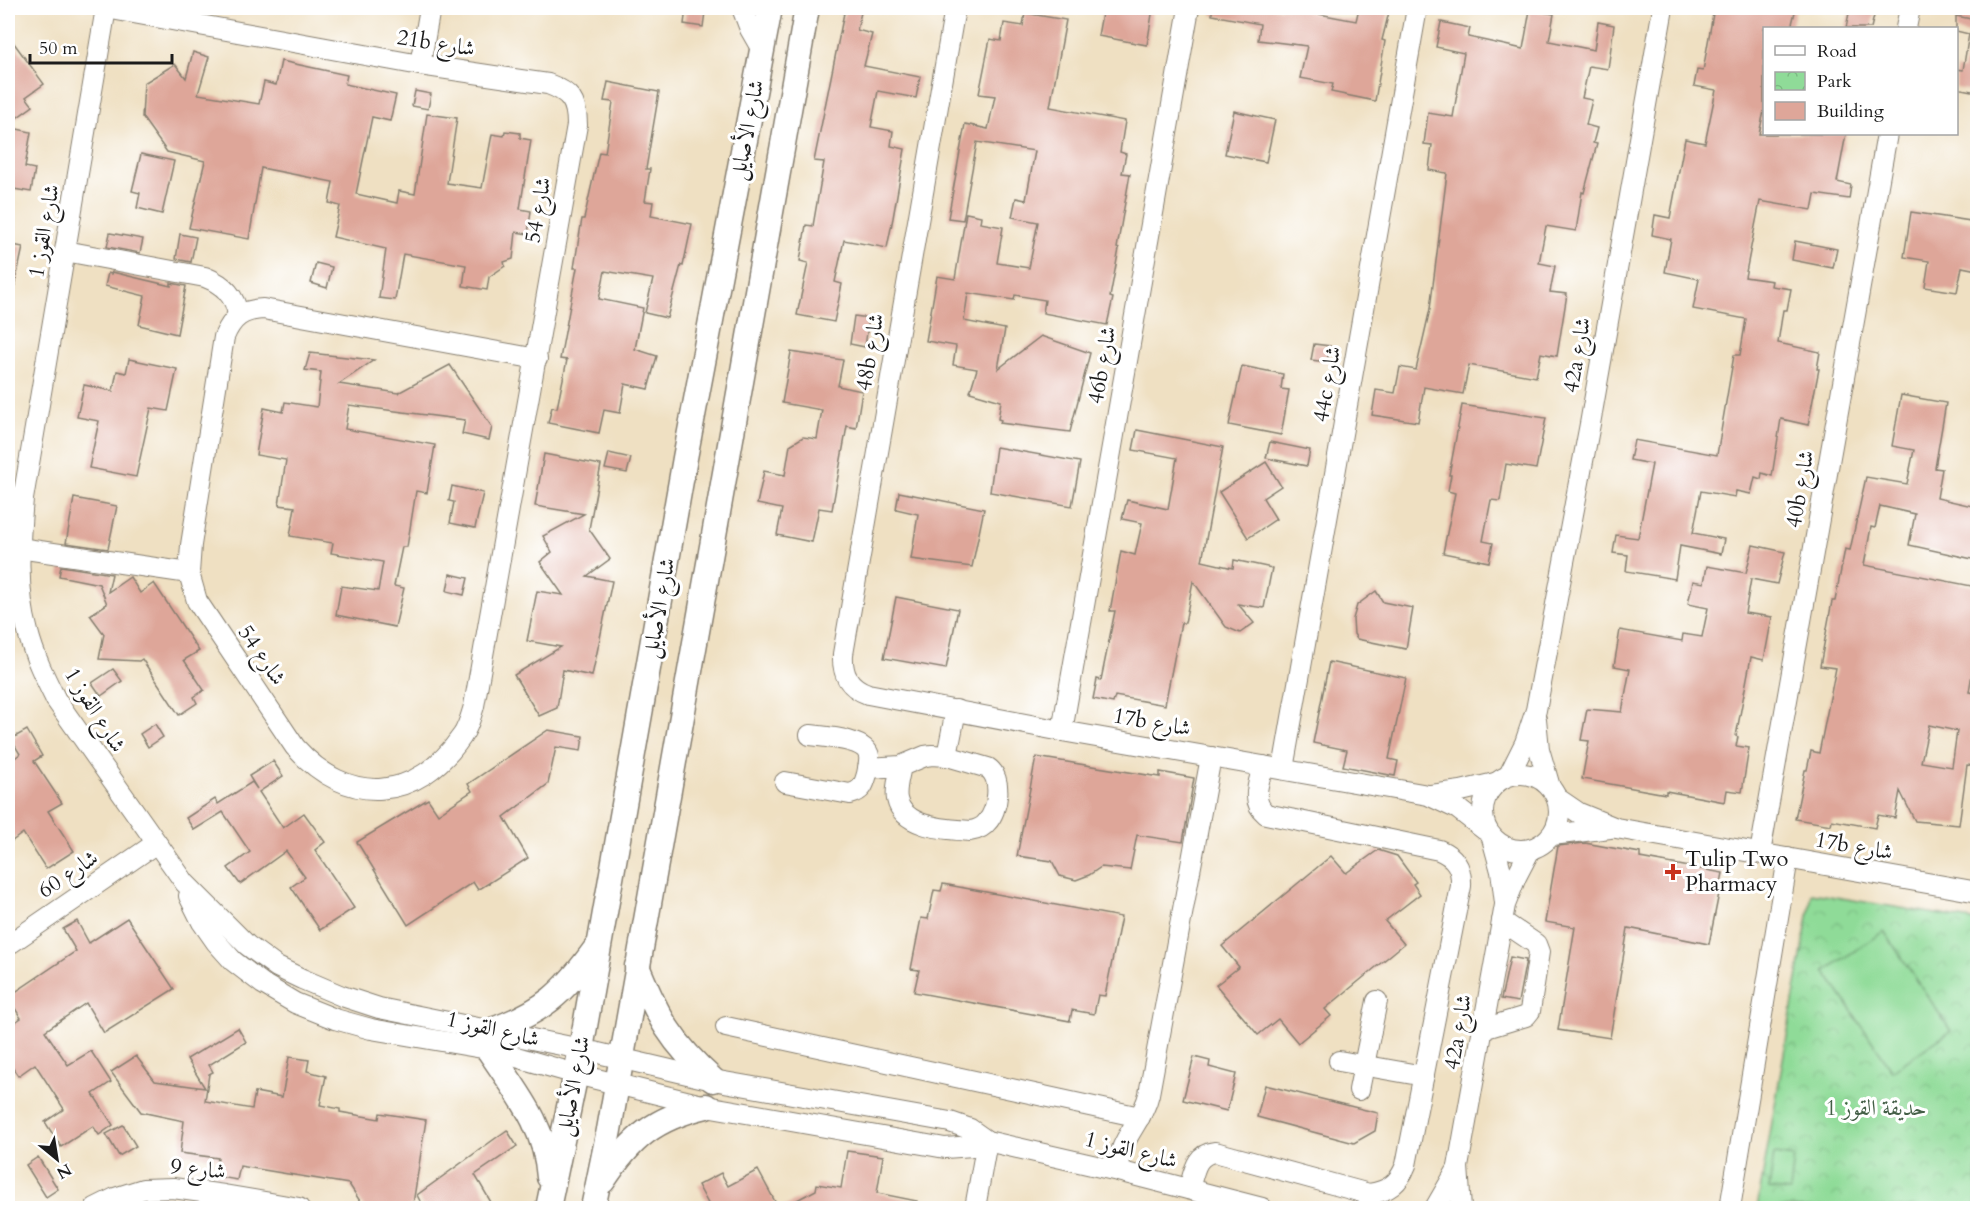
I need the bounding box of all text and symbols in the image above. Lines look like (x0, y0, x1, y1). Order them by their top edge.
street label: 21b شارع (394, 22, 477, 67)
scale bar (30, 27, 172, 65)
legend (1763, 27, 1958, 135)
text: 50 m (39, 36, 78, 61)
text: Road (1817, 39, 1857, 64)
text: Park (1817, 69, 1852, 94)
street label: شارع الأصايل (722, 77, 774, 183)
text: Building (1817, 99, 1885, 124)
street label: شارع 54 (517, 175, 562, 246)
street label: شارع القوز 1 (21, 182, 70, 281)
street label: 48b شارع (848, 311, 895, 394)
street label: 42a شارع (1556, 315, 1601, 396)
street label: 46b شارع (1080, 324, 1127, 407)
street label: 44c شارع (1306, 344, 1351, 425)
street label: 40b شارع (1778, 448, 1825, 531)
street label: شارع الأصايل (634, 555, 686, 661)
street label: شارع 54 (228, 619, 293, 693)
street label: شارع القوز 1 (55, 662, 133, 760)
street label: 17b شارع (1110, 700, 1193, 747)
street label: 17b شارع (1812, 824, 1895, 871)
street label: شارع 60 (32, 843, 106, 908)
place label: Tulip Two Pharmacy (1685, 844, 1788, 899)
marker: Tulip Two Pharmacy (1666, 865, 1680, 879)
street label: 42a شارع (1437, 992, 1482, 1073)
street label: شارع القوز 1 (443, 1004, 542, 1057)
street label: شارع الأصايل (548, 1033, 600, 1139)
park label: حديقة القوز 1 (1826, 1093, 1926, 1123)
street label: شارع القوز 1 (1081, 1124, 1181, 1179)
north arrow (27, 1129, 87, 1189)
street label: شارع 9 (169, 1151, 227, 1190)
text: N (52, 1158, 76, 1184)

